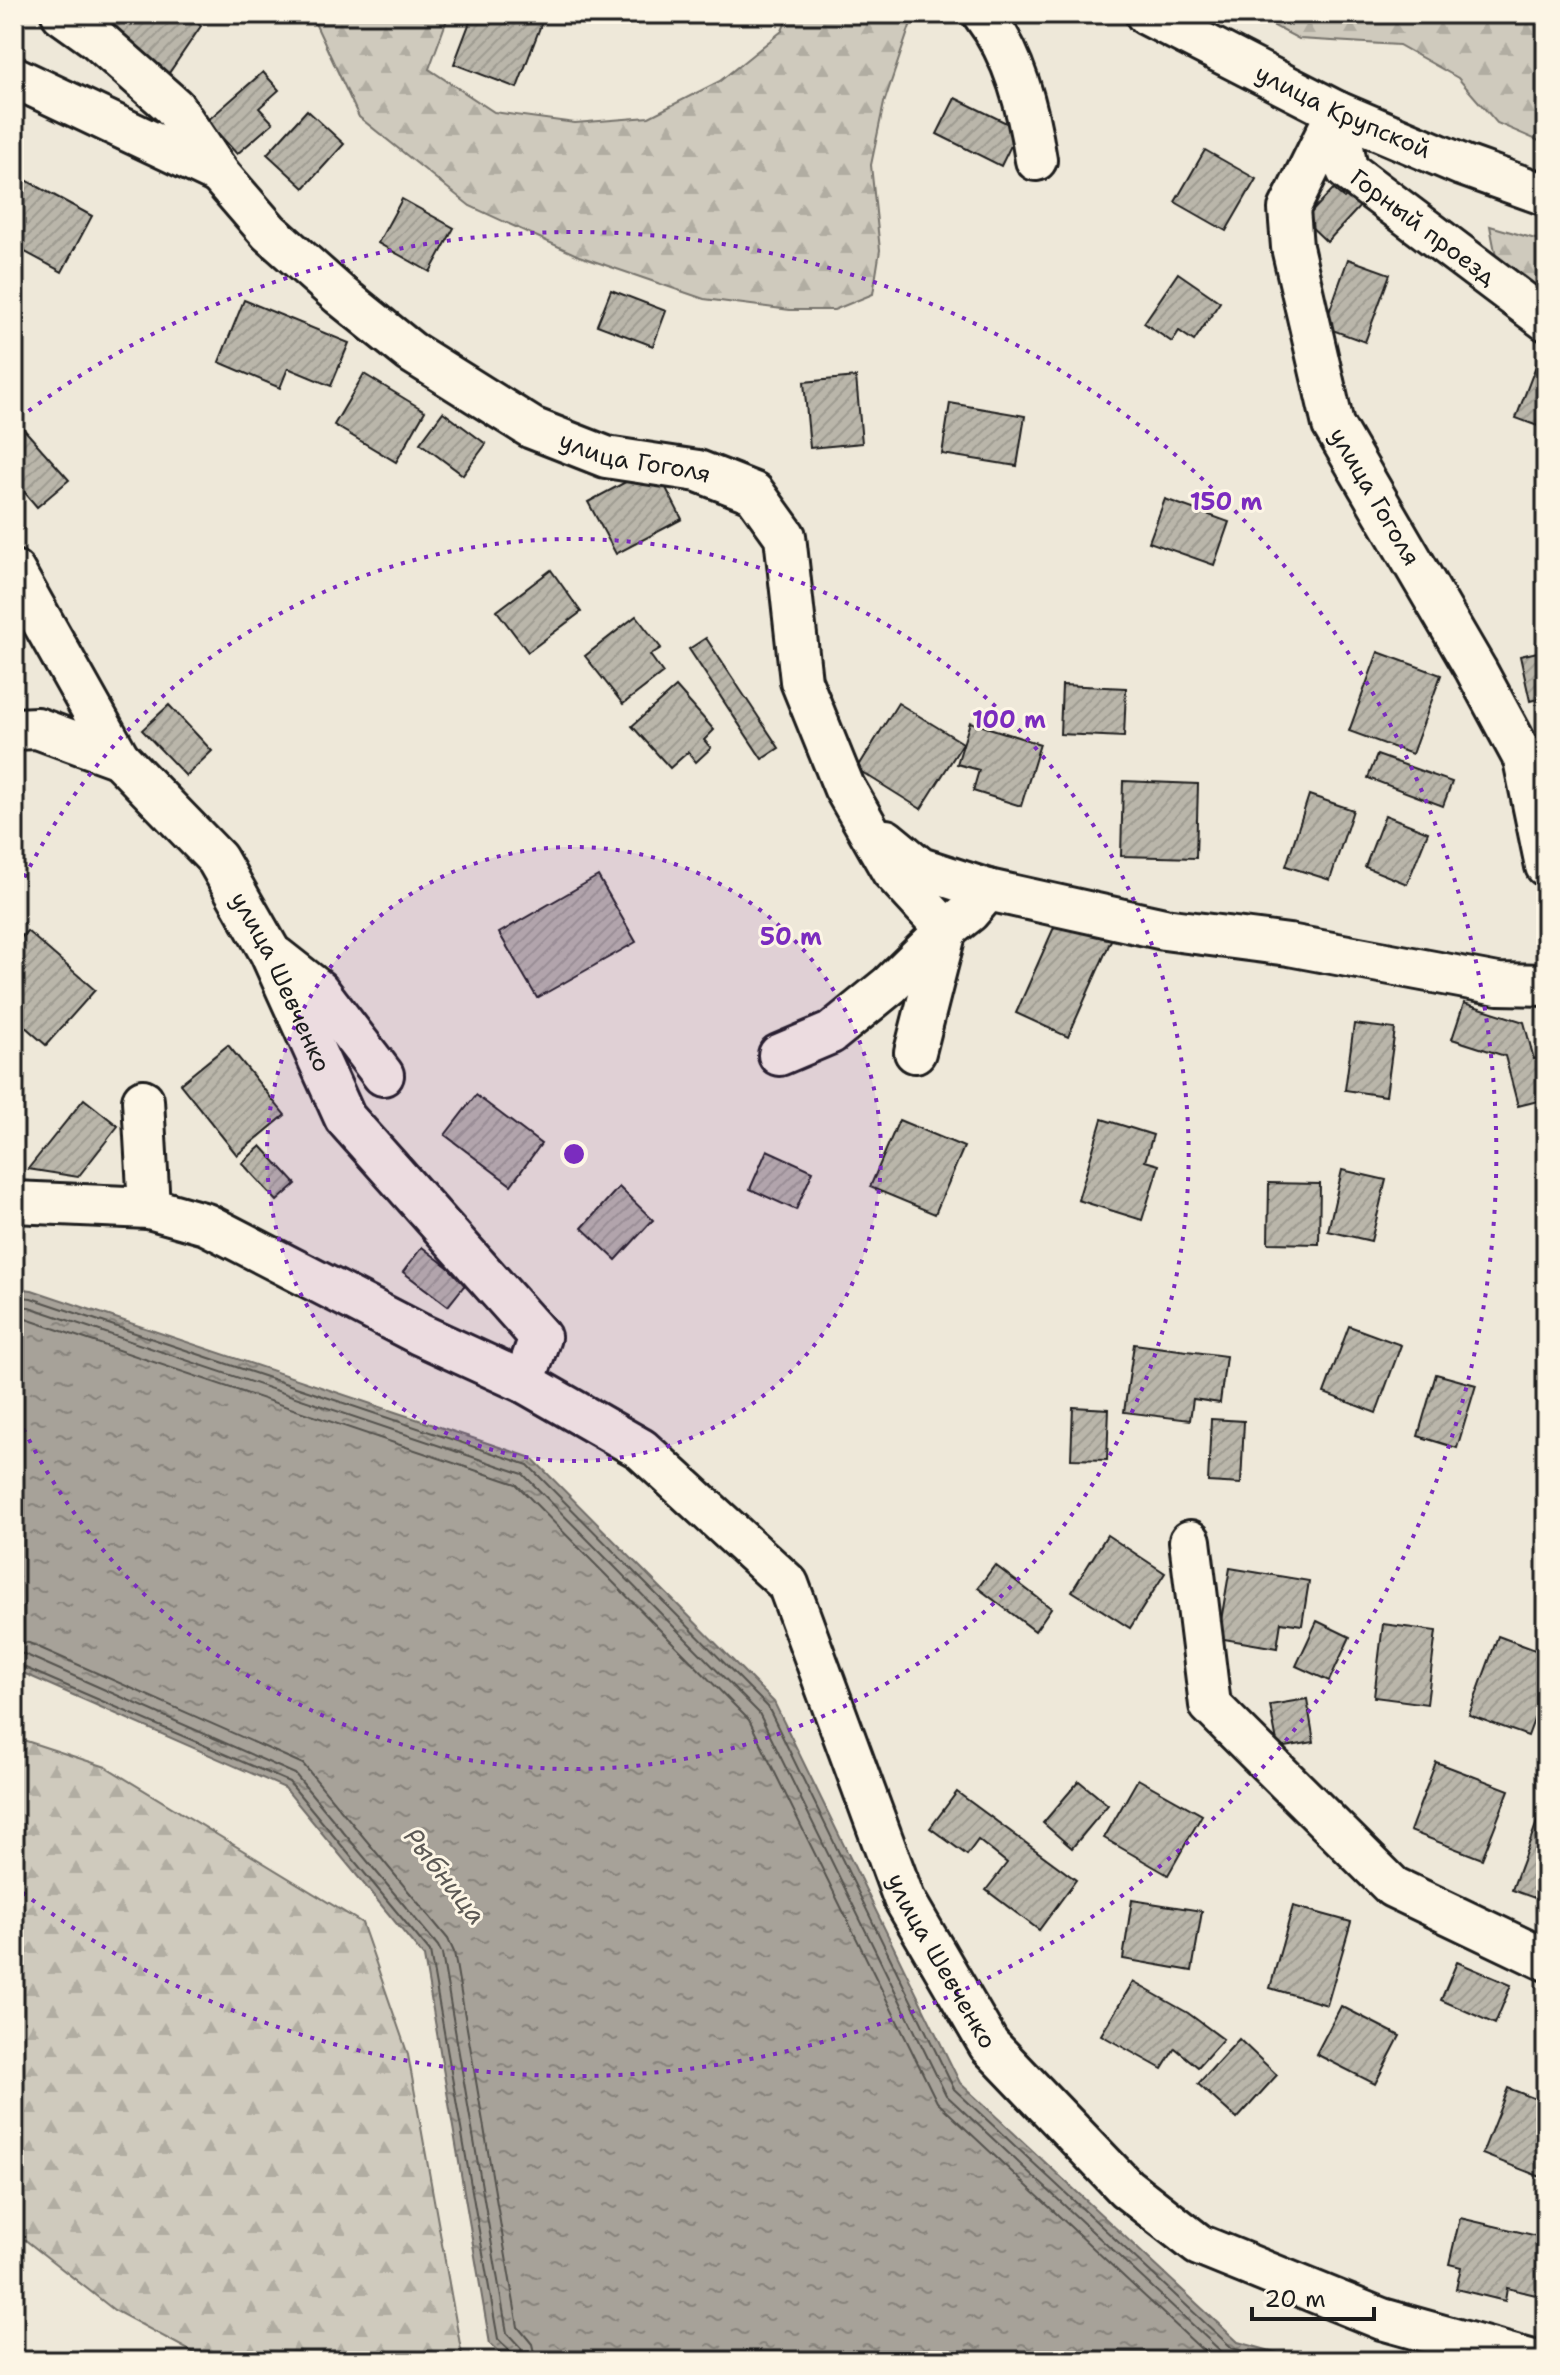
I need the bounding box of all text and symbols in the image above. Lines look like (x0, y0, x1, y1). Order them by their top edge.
street label: улица Крупской (1250, 57, 1436, 166)
street label: Горный проезд (1343, 162, 1503, 293)
street label: улица Гоголя (1322, 422, 1428, 572)
street label: улица Гоголя (555, 424, 716, 491)
text: 150 m (1190, 486, 1262, 518)
text: 100 m (972, 704, 1046, 736)
street label: улица Шевченко (223, 886, 338, 1077)
text: 50 m (760, 921, 822, 953)
centre of rings (560, 1140, 588, 1168)
water label: Рыбница (396, 1820, 494, 1932)
street label: улица Шевченко (880, 1869, 1004, 2055)
scale bar (1252, 2271, 1374, 2321)
text: 20 m (1264, 2283, 1326, 2315)

